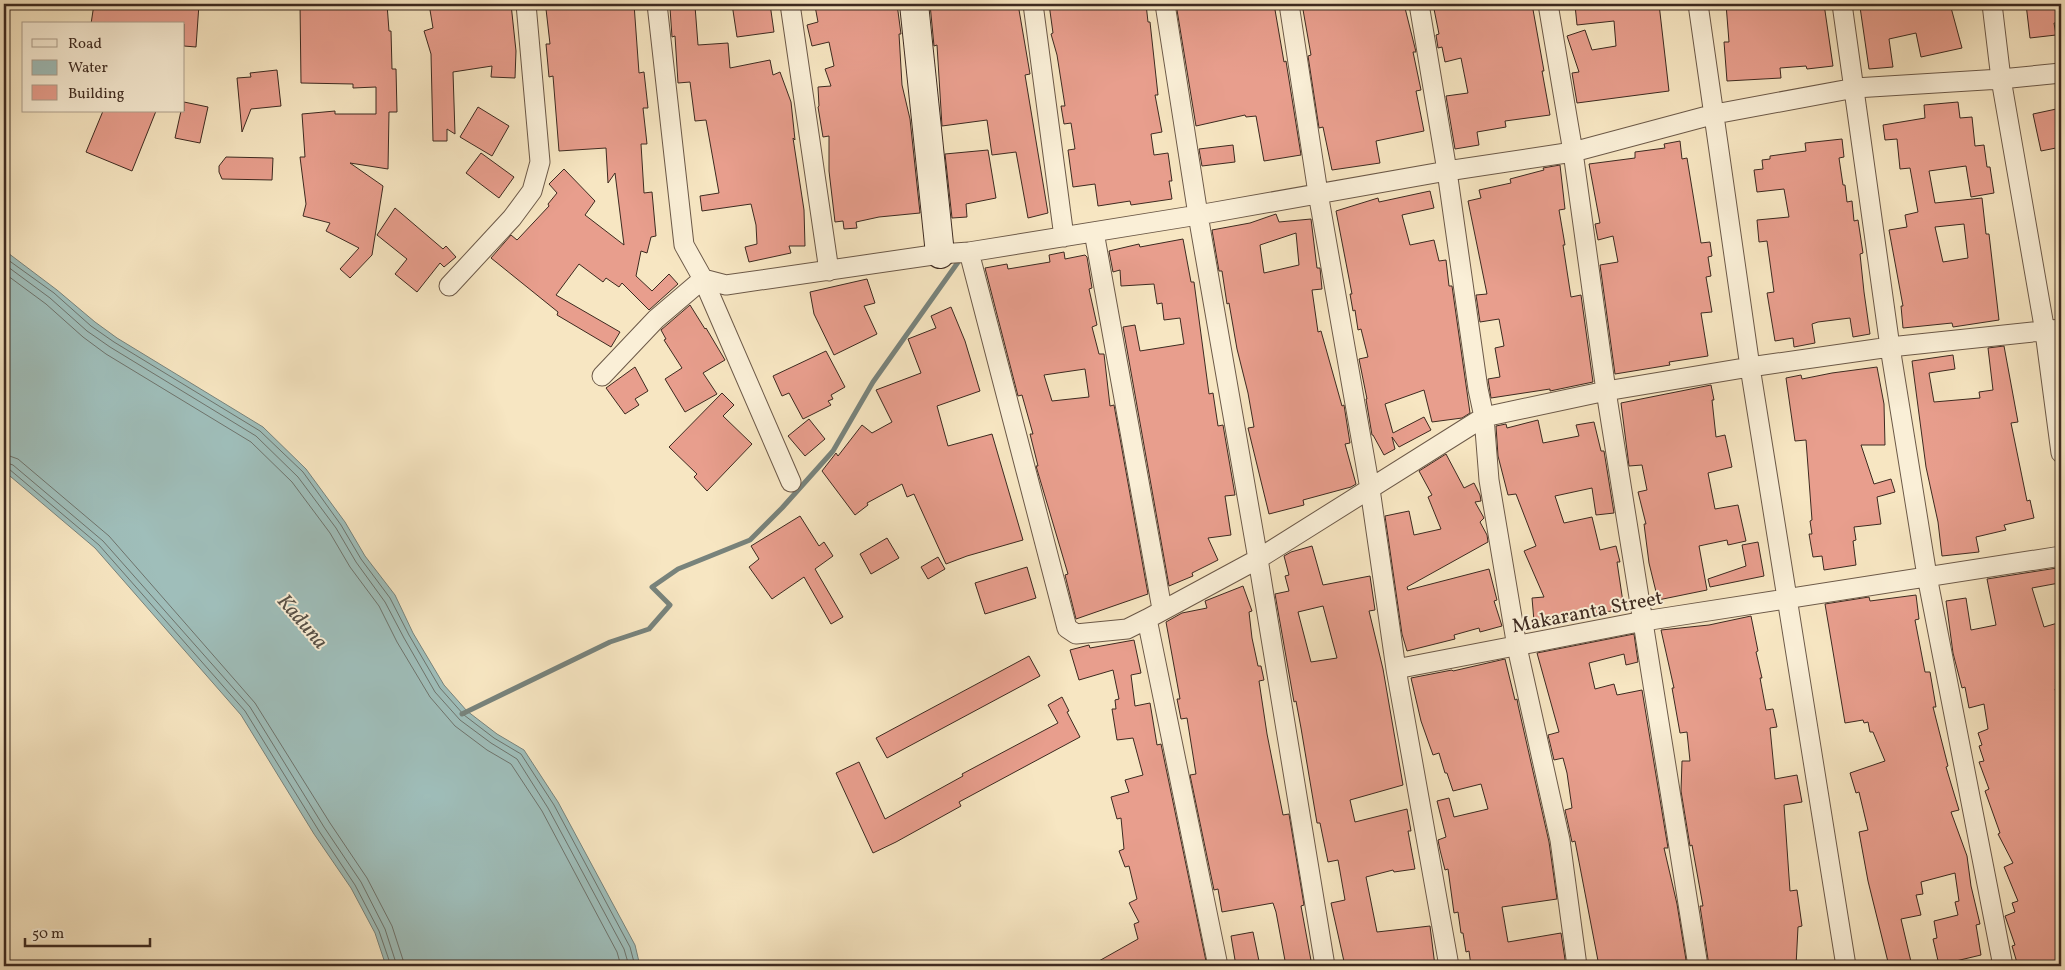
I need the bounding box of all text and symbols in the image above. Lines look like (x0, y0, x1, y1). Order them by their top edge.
legend (22, 22, 185, 112)
text: Road (68, 34, 102, 55)
text: Water (68, 58, 108, 79)
text: Building (68, 84, 125, 105)
street label: Makaranta Street (1510, 585, 1665, 641)
water label: Kaduna (270, 588, 334, 656)
scale bar (25, 915, 150, 947)
text: 50 m (32, 924, 64, 945)

